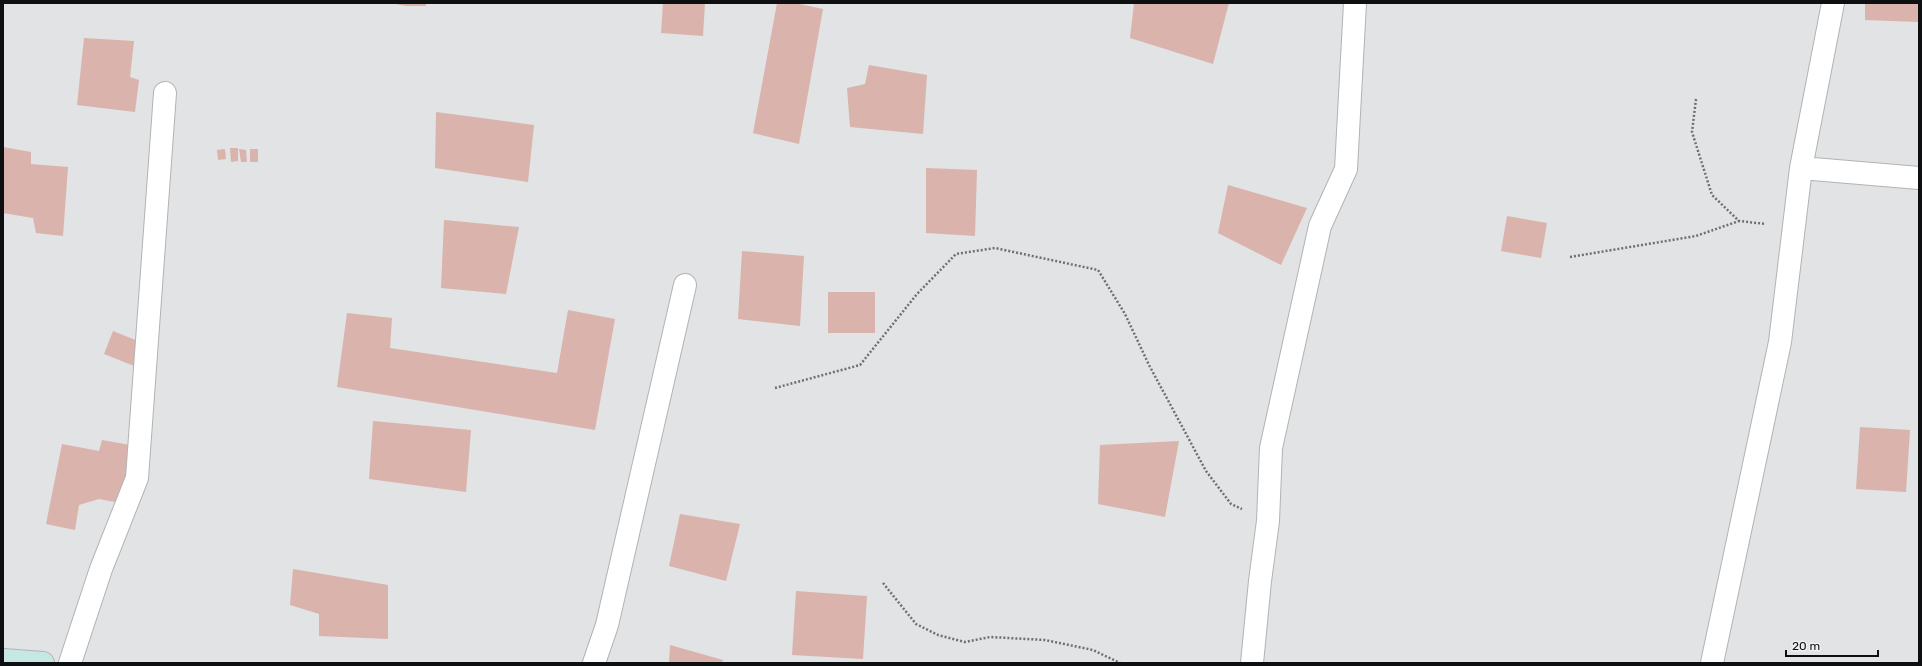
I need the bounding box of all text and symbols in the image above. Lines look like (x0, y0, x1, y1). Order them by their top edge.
scale bar (1786, 632, 1878, 658)
text: 20 m (1792, 639, 1820, 653)

